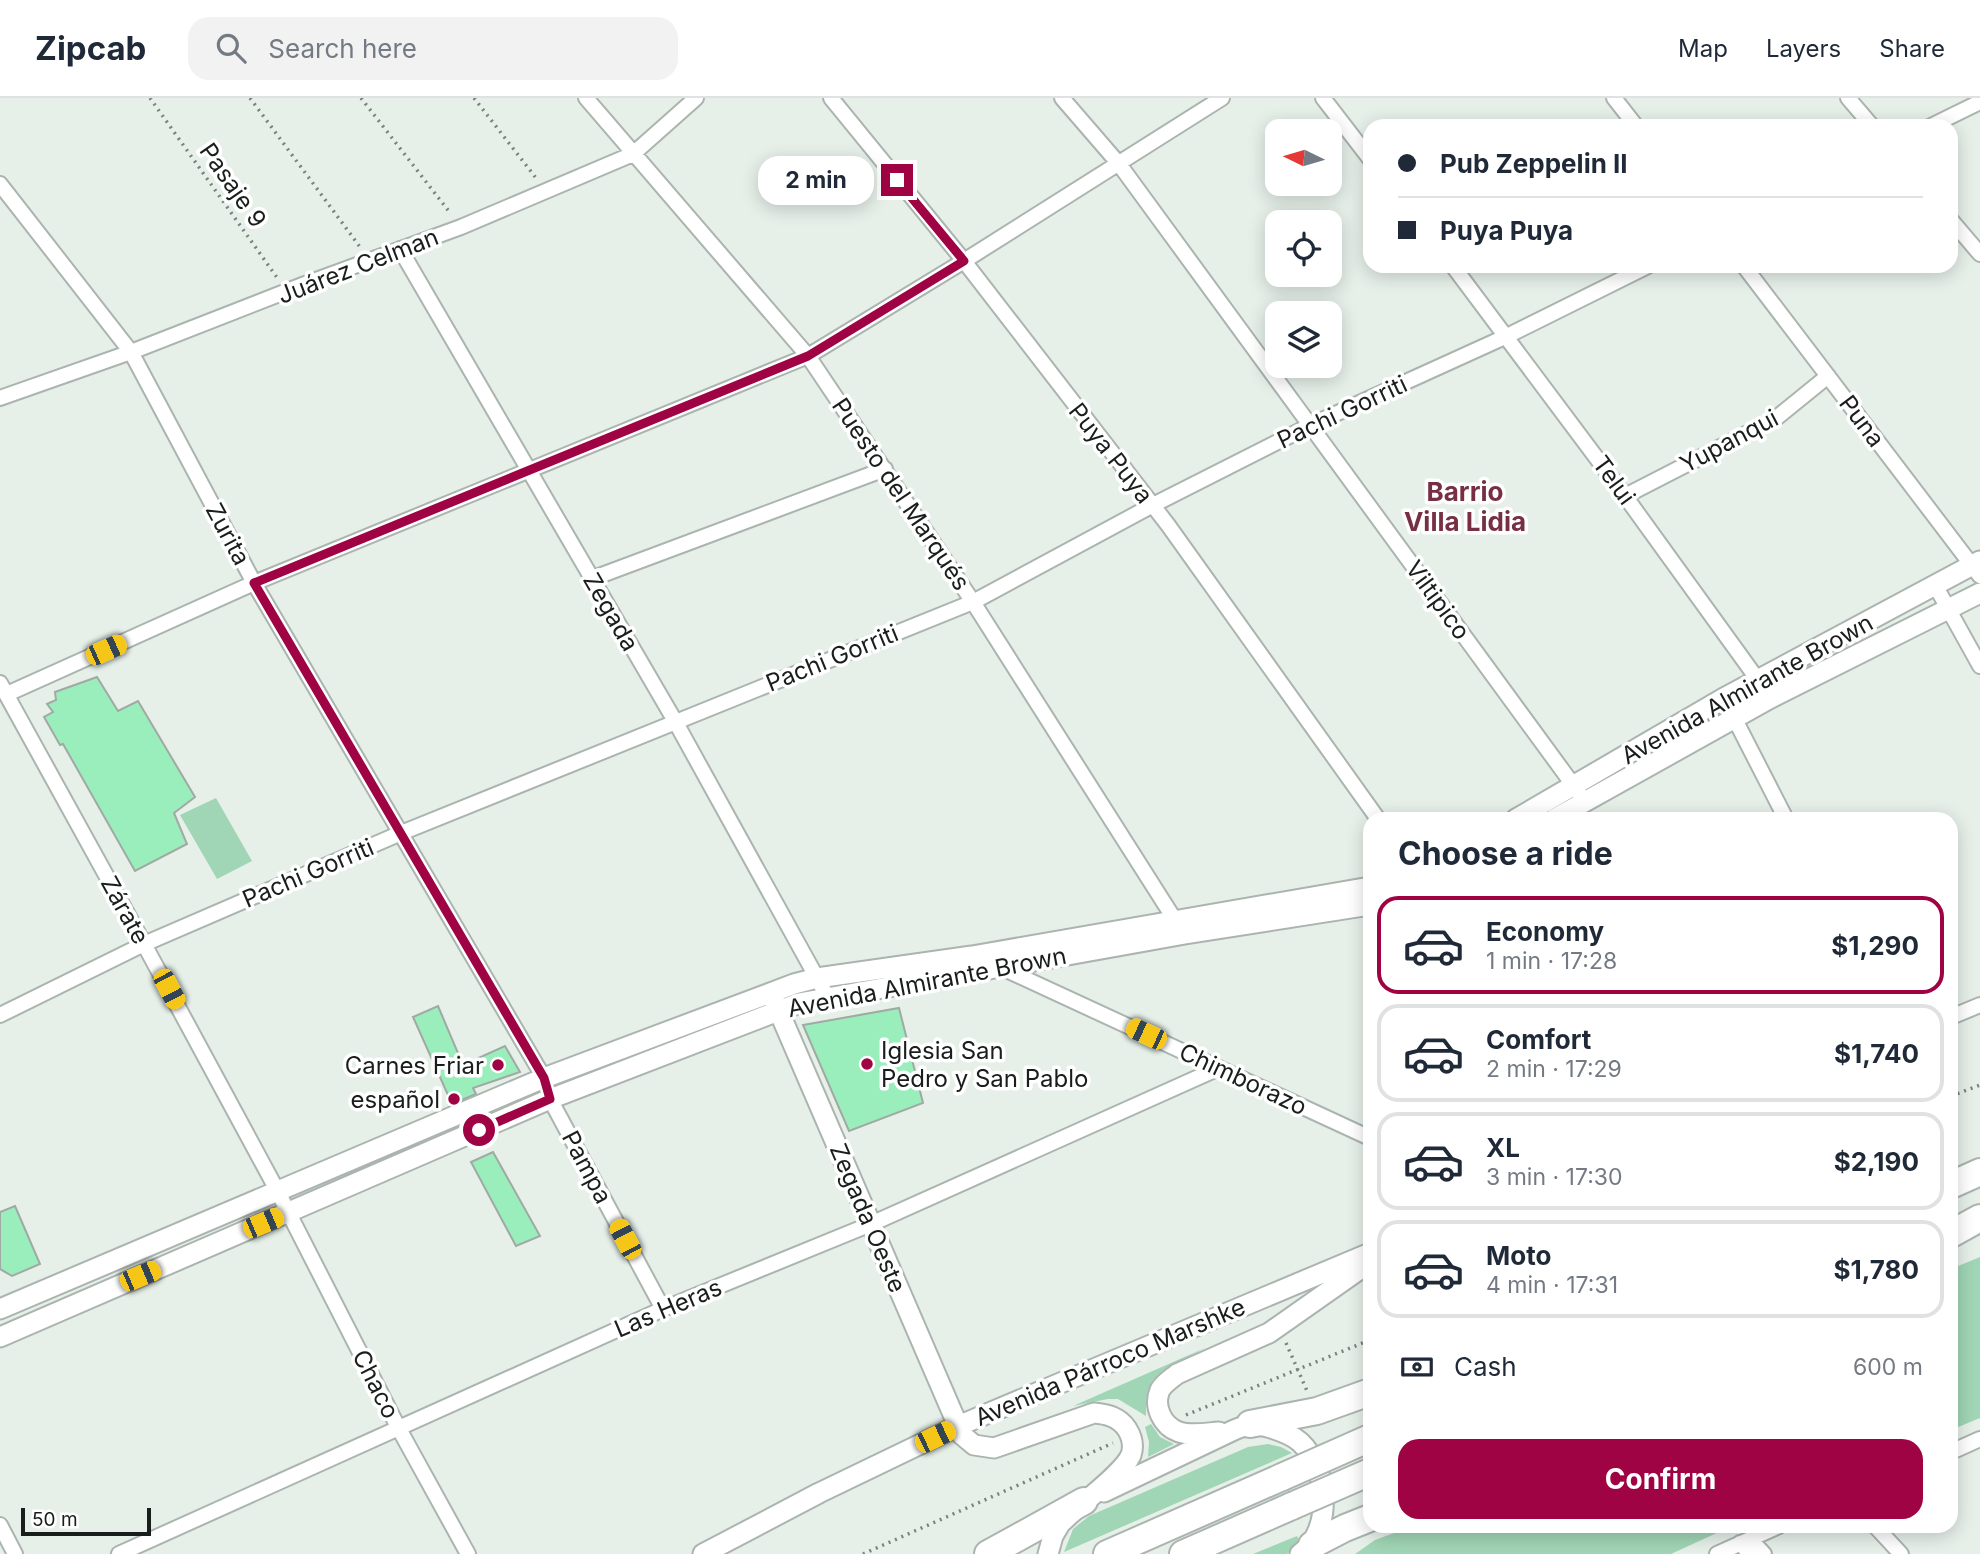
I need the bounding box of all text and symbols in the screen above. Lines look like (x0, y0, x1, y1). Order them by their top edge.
search box (188, 17, 678, 80)
text: Zipcab (35, 28, 146, 68)
icon: search (212, 29, 250, 67)
text: Search here (268, 33, 417, 64)
text: Map (1678, 34, 1728, 63)
text: Layers (1766, 34, 1841, 63)
text: Share (1879, 34, 1945, 63)
north arrow (1265, 119, 1342, 196)
map controls (1265, 119, 1342, 378)
street label: Pasaje 9 (193, 137, 273, 233)
text: Pub Zeppelin II (1440, 148, 1628, 179)
callout: 2 min (757, 155, 872, 204)
route end (881, 164, 913, 196)
text: 2 min (785, 166, 847, 194)
button: locate (1265, 210, 1342, 287)
text: Puya Puya (1440, 215, 1573, 246)
street label: Juárez Celman (274, 222, 442, 310)
button: layers (1265, 301, 1342, 378)
street label: Pachi Gorriti (1272, 369, 1412, 455)
street label: Puna (1833, 389, 1891, 453)
street label: Puesto del Marqués (826, 392, 976, 596)
street label: Puya Puya (1063, 397, 1159, 509)
street label: Yupanqui (1675, 403, 1783, 479)
street label: Telui (1587, 450, 1641, 510)
district label: Barrio Villa Lidia (1404, 476, 1526, 537)
street label: Zurita (200, 498, 256, 570)
street label: Viltipico (1400, 555, 1476, 645)
street label: Zegada (577, 568, 645, 656)
street label: Avenida Almirante Brown (1616, 608, 1878, 770)
street label: Pachi Gorriti (762, 618, 902, 698)
car (83, 632, 130, 668)
street label: Pachi Gorriti (238, 832, 378, 914)
text: Choose a ride (1398, 834, 1613, 873)
street label: Zárate (95, 871, 155, 949)
icon: car (1402, 914, 1465, 977)
text: Economy (1486, 916, 1604, 947)
text: $1,290 (1831, 930, 1919, 961)
street label: Avenida Almirante Brown (785, 941, 1069, 1023)
text: 1 min · 17:28 (1486, 947, 1617, 975)
car (150, 966, 189, 1012)
car (1123, 1016, 1170, 1052)
icon: car (1402, 1022, 1465, 1085)
text: Comfort (1486, 1024, 1591, 1055)
place label: Iglesia San Pedro y San Pablo (881, 1036, 1088, 1093)
street label: Chimborazo (1175, 1037, 1311, 1121)
text: $1,740 (1834, 1038, 1919, 1069)
place label: Carnes Friar (345, 1051, 484, 1080)
text: 2 min · 17:29 (1486, 1055, 1622, 1083)
marker: Iglesia San Pedro y San Pablo (859, 1056, 875, 1072)
marker: Carnes Friar (490, 1057, 506, 1073)
place label: español (351, 1085, 440, 1114)
marker: español (446, 1091, 462, 1107)
route start (463, 1114, 495, 1146)
street label: Pampa (556, 1126, 618, 1208)
icon: car (1402, 1130, 1465, 1193)
text: XL (1486, 1132, 1520, 1163)
street label: Zegada Oeste (824, 1139, 912, 1297)
text: $2,190 (1834, 1146, 1919, 1177)
text: 3 min · 17:30 (1486, 1163, 1622, 1191)
car (240, 1205, 287, 1241)
car (606, 1216, 645, 1262)
icon: car (1402, 1238, 1465, 1301)
text: Moto (1486, 1240, 1551, 1271)
text: $1,780 (1834, 1254, 1919, 1285)
car (117, 1258, 164, 1294)
text: 4 min · 17:31 (1486, 1271, 1618, 1299)
street label: Las Heras (610, 1272, 726, 1344)
street label: Avenida Párroco Marshke (971, 1292, 1249, 1432)
street label: Chaco (346, 1345, 406, 1423)
icon: cash (1398, 1348, 1436, 1386)
text: Cash (1454, 1351, 1517, 1382)
text: 600 m (1853, 1353, 1923, 1381)
car (912, 1418, 959, 1456)
button: Confirm (1398, 1439, 1923, 1519)
scale bar (21, 1505, 150, 1537)
text: 50 m (32, 1508, 78, 1531)

